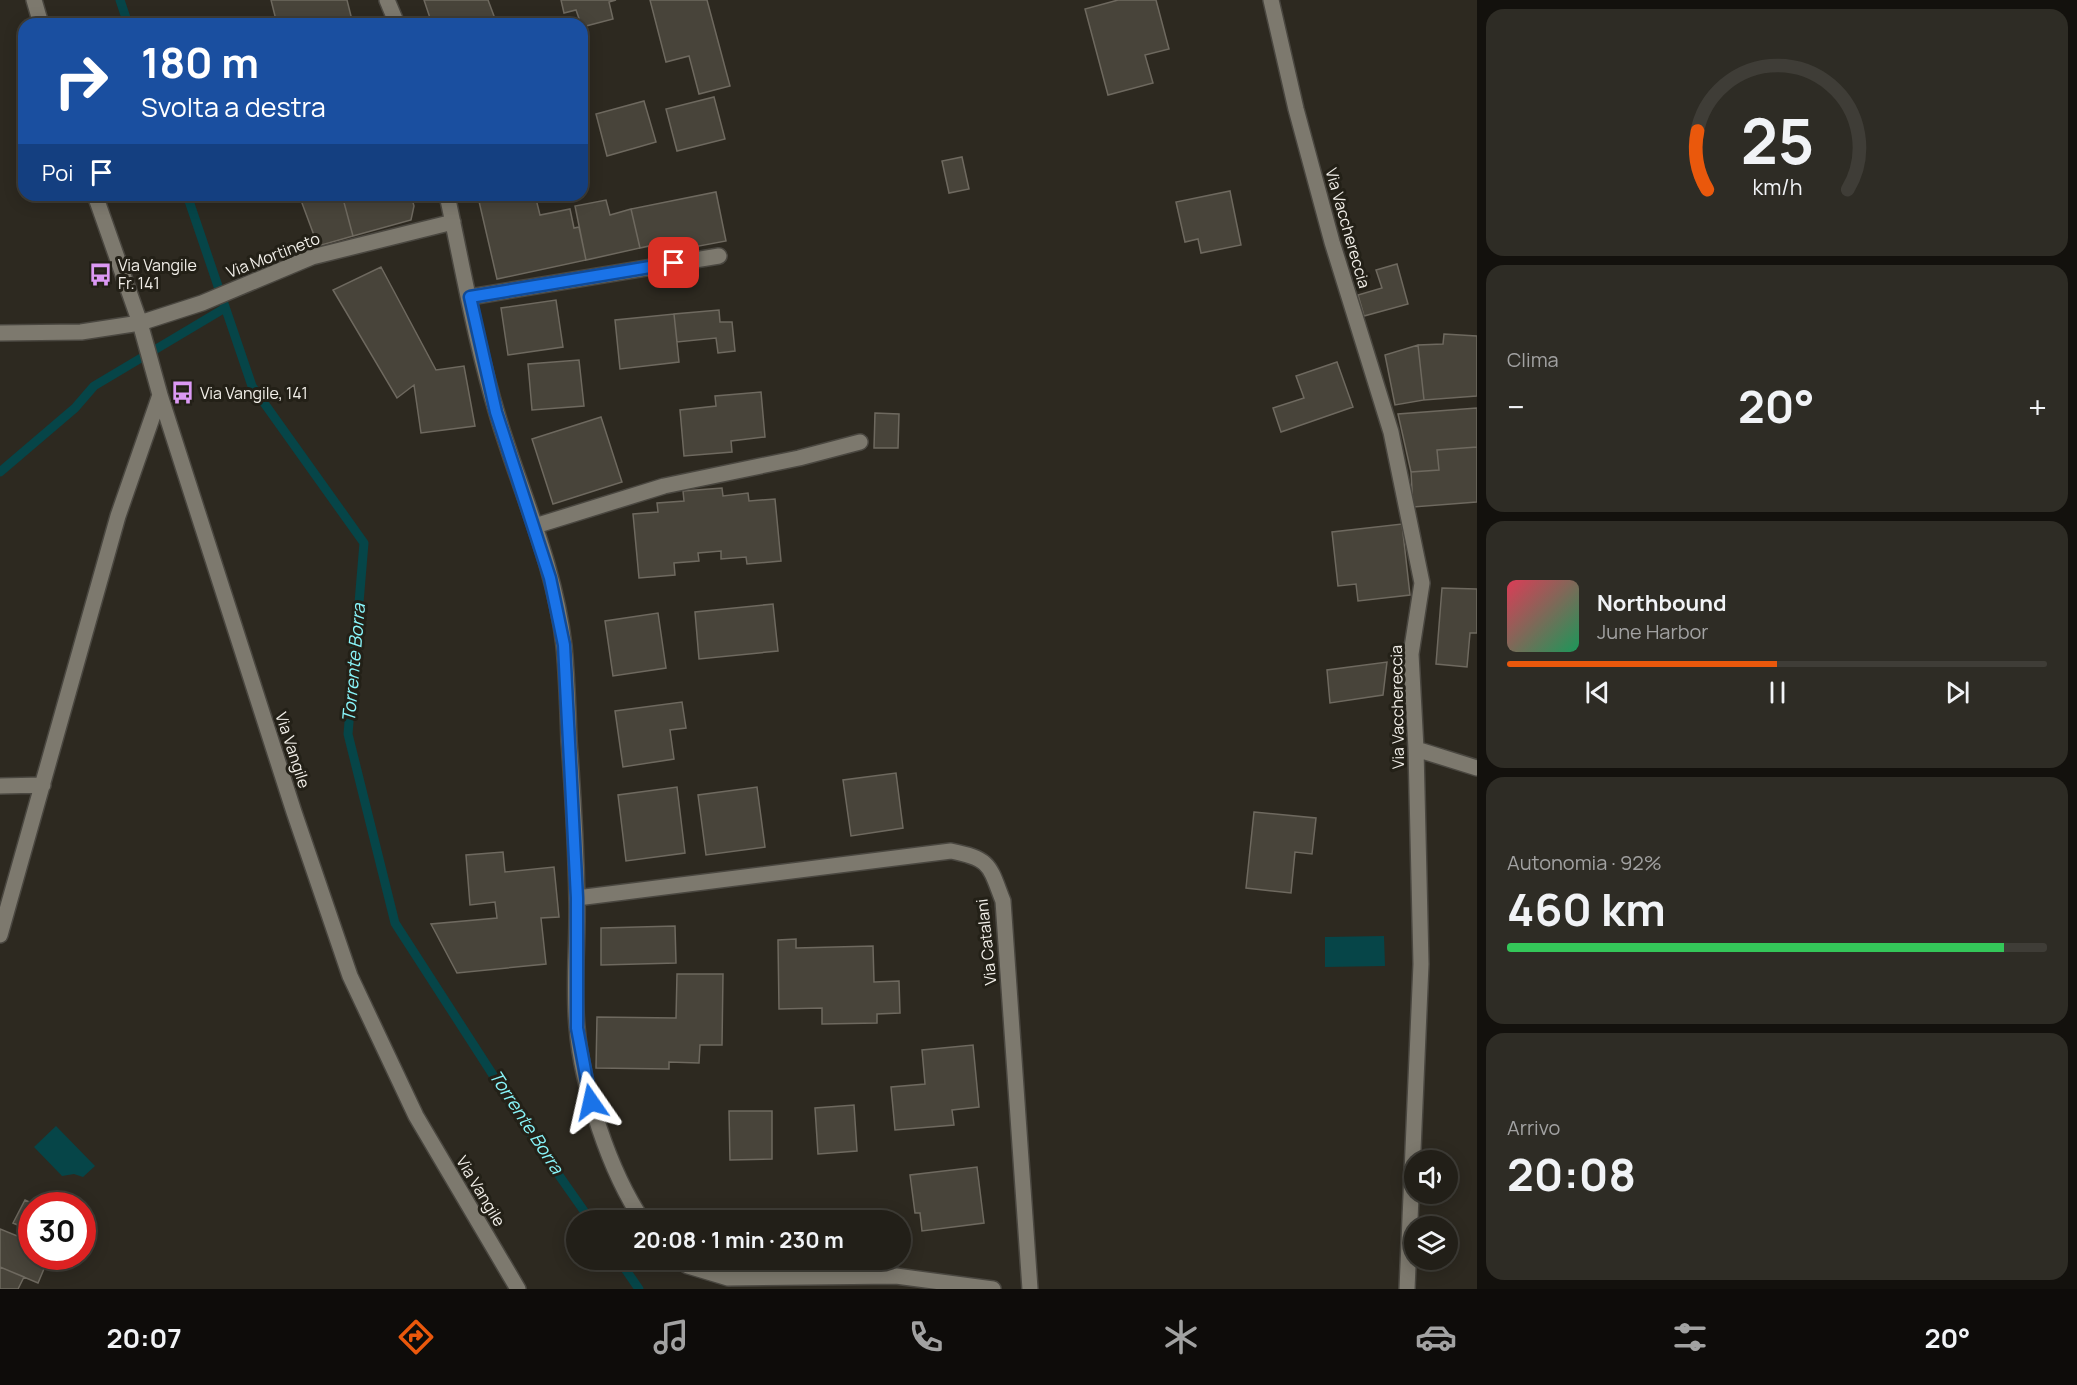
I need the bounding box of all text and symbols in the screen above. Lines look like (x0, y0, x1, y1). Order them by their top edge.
text: 180 m (141, 33, 259, 91)
icon: right (42, 42, 120, 120)
text: Svolta a destra (141, 88, 326, 125)
text: 25 (1740, 97, 1814, 183)
icon: arrive (85, 156, 118, 189)
text: Poi (42, 158, 73, 188)
street label: Via Vacchereccia (1320, 165, 1376, 291)
text: km/h (1752, 172, 1802, 201)
street label: Via Mortineto (223, 227, 323, 283)
pin (648, 237, 699, 288)
icon: arrive (657, 246, 690, 279)
place label: Via Vangile Fr. 141 (118, 254, 197, 294)
bus stop icon: Via Vangile Fr. 141 (87, 261, 113, 287)
text: Clima (1507, 346, 1559, 373)
text: 20° (1738, 375, 1815, 437)
bus stop icon: Via Vangile, 141 (169, 380, 195, 406)
place label: Via Vangile, 141 (200, 382, 308, 404)
text: − (1507, 384, 1525, 429)
text: + (2028, 384, 2047, 429)
text: Northbound (1597, 588, 1727, 618)
water label: Torrente Borra (336, 602, 370, 723)
text: June Harbor (1597, 618, 1709, 645)
street label: Via Vacchereccia (1385, 645, 1409, 769)
icon: previous (1581, 676, 1614, 709)
icon: pause (1761, 676, 1794, 709)
icon: next (1941, 676, 1974, 709)
street label: Via Vangile (270, 709, 316, 791)
text: Autonomia · 92% (1507, 849, 1662, 876)
text: 460 km (1507, 878, 1666, 940)
street label: Via Catalani (971, 898, 1001, 986)
water label: Torrente Borra (484, 1065, 570, 1179)
position arrow (559, 1070, 623, 1134)
text: Arrivo (1507, 1114, 1560, 1141)
text: 20:08 (1507, 1143, 1636, 1205)
map controls (1404, 1150, 1458, 1270)
button: sound (1404, 1150, 1458, 1204)
street label: Via Vangile (451, 1152, 511, 1230)
speed limit sign: 30 (18, 1192, 96, 1270)
button: layers (1404, 1216, 1458, 1270)
text: 20:08 · 1 min · 230 m (633, 1225, 844, 1255)
icon: directions (395, 1316, 437, 1358)
icon: music (650, 1316, 692, 1358)
icon: phone (905, 1316, 947, 1358)
icon: climate (1160, 1316, 1202, 1358)
icon: car (1415, 1316, 1457, 1358)
icon: filters (1669, 1316, 1711, 1358)
text: 20:07 (106, 1319, 182, 1356)
text: 20° (1924, 1319, 1970, 1356)

